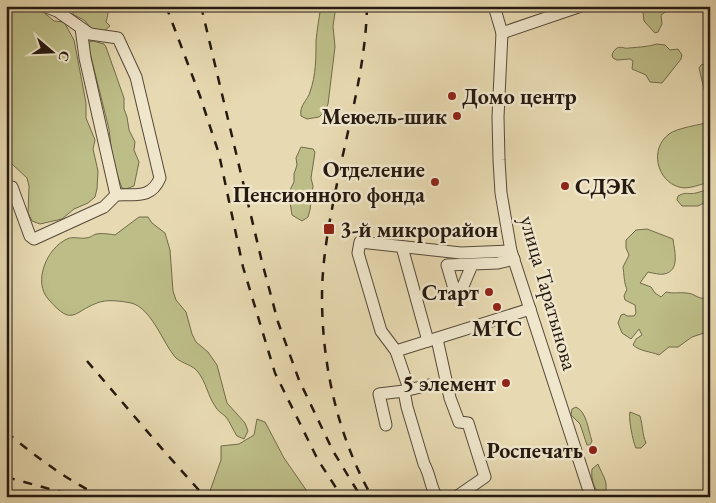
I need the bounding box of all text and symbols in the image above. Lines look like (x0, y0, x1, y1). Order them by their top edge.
north arrow (28, 28, 78, 78)
text: С (54, 49, 74, 64)
place label: Домо центр (462, 82, 577, 111)
marker: Домо центр (446, 90, 458, 102)
place label: Меюель-шик (321, 102, 448, 131)
marker: Меюель-шик (451, 110, 463, 122)
place label: Отделение Пенсионного фонда (233, 155, 425, 209)
place label: СДЭК (575, 172, 637, 201)
marker: Отделение Пенсионного фонда (429, 176, 441, 188)
marker: СДЭК (559, 180, 571, 192)
street label: улица Таратынова (513, 212, 585, 374)
place label: 3-й микрорайон (340, 215, 498, 244)
marker: 3-й микрорайон (322, 222, 336, 236)
place label: Старт (422, 278, 479, 307)
marker: Старт (483, 286, 495, 298)
marker: МТС (491, 301, 503, 313)
place label: МТС (472, 314, 522, 343)
place label: 5 элемент (403, 369, 496, 398)
marker: 5 элемент (500, 377, 512, 389)
place label: Роспечать (487, 436, 583, 465)
marker: Роспечать (587, 444, 599, 456)

